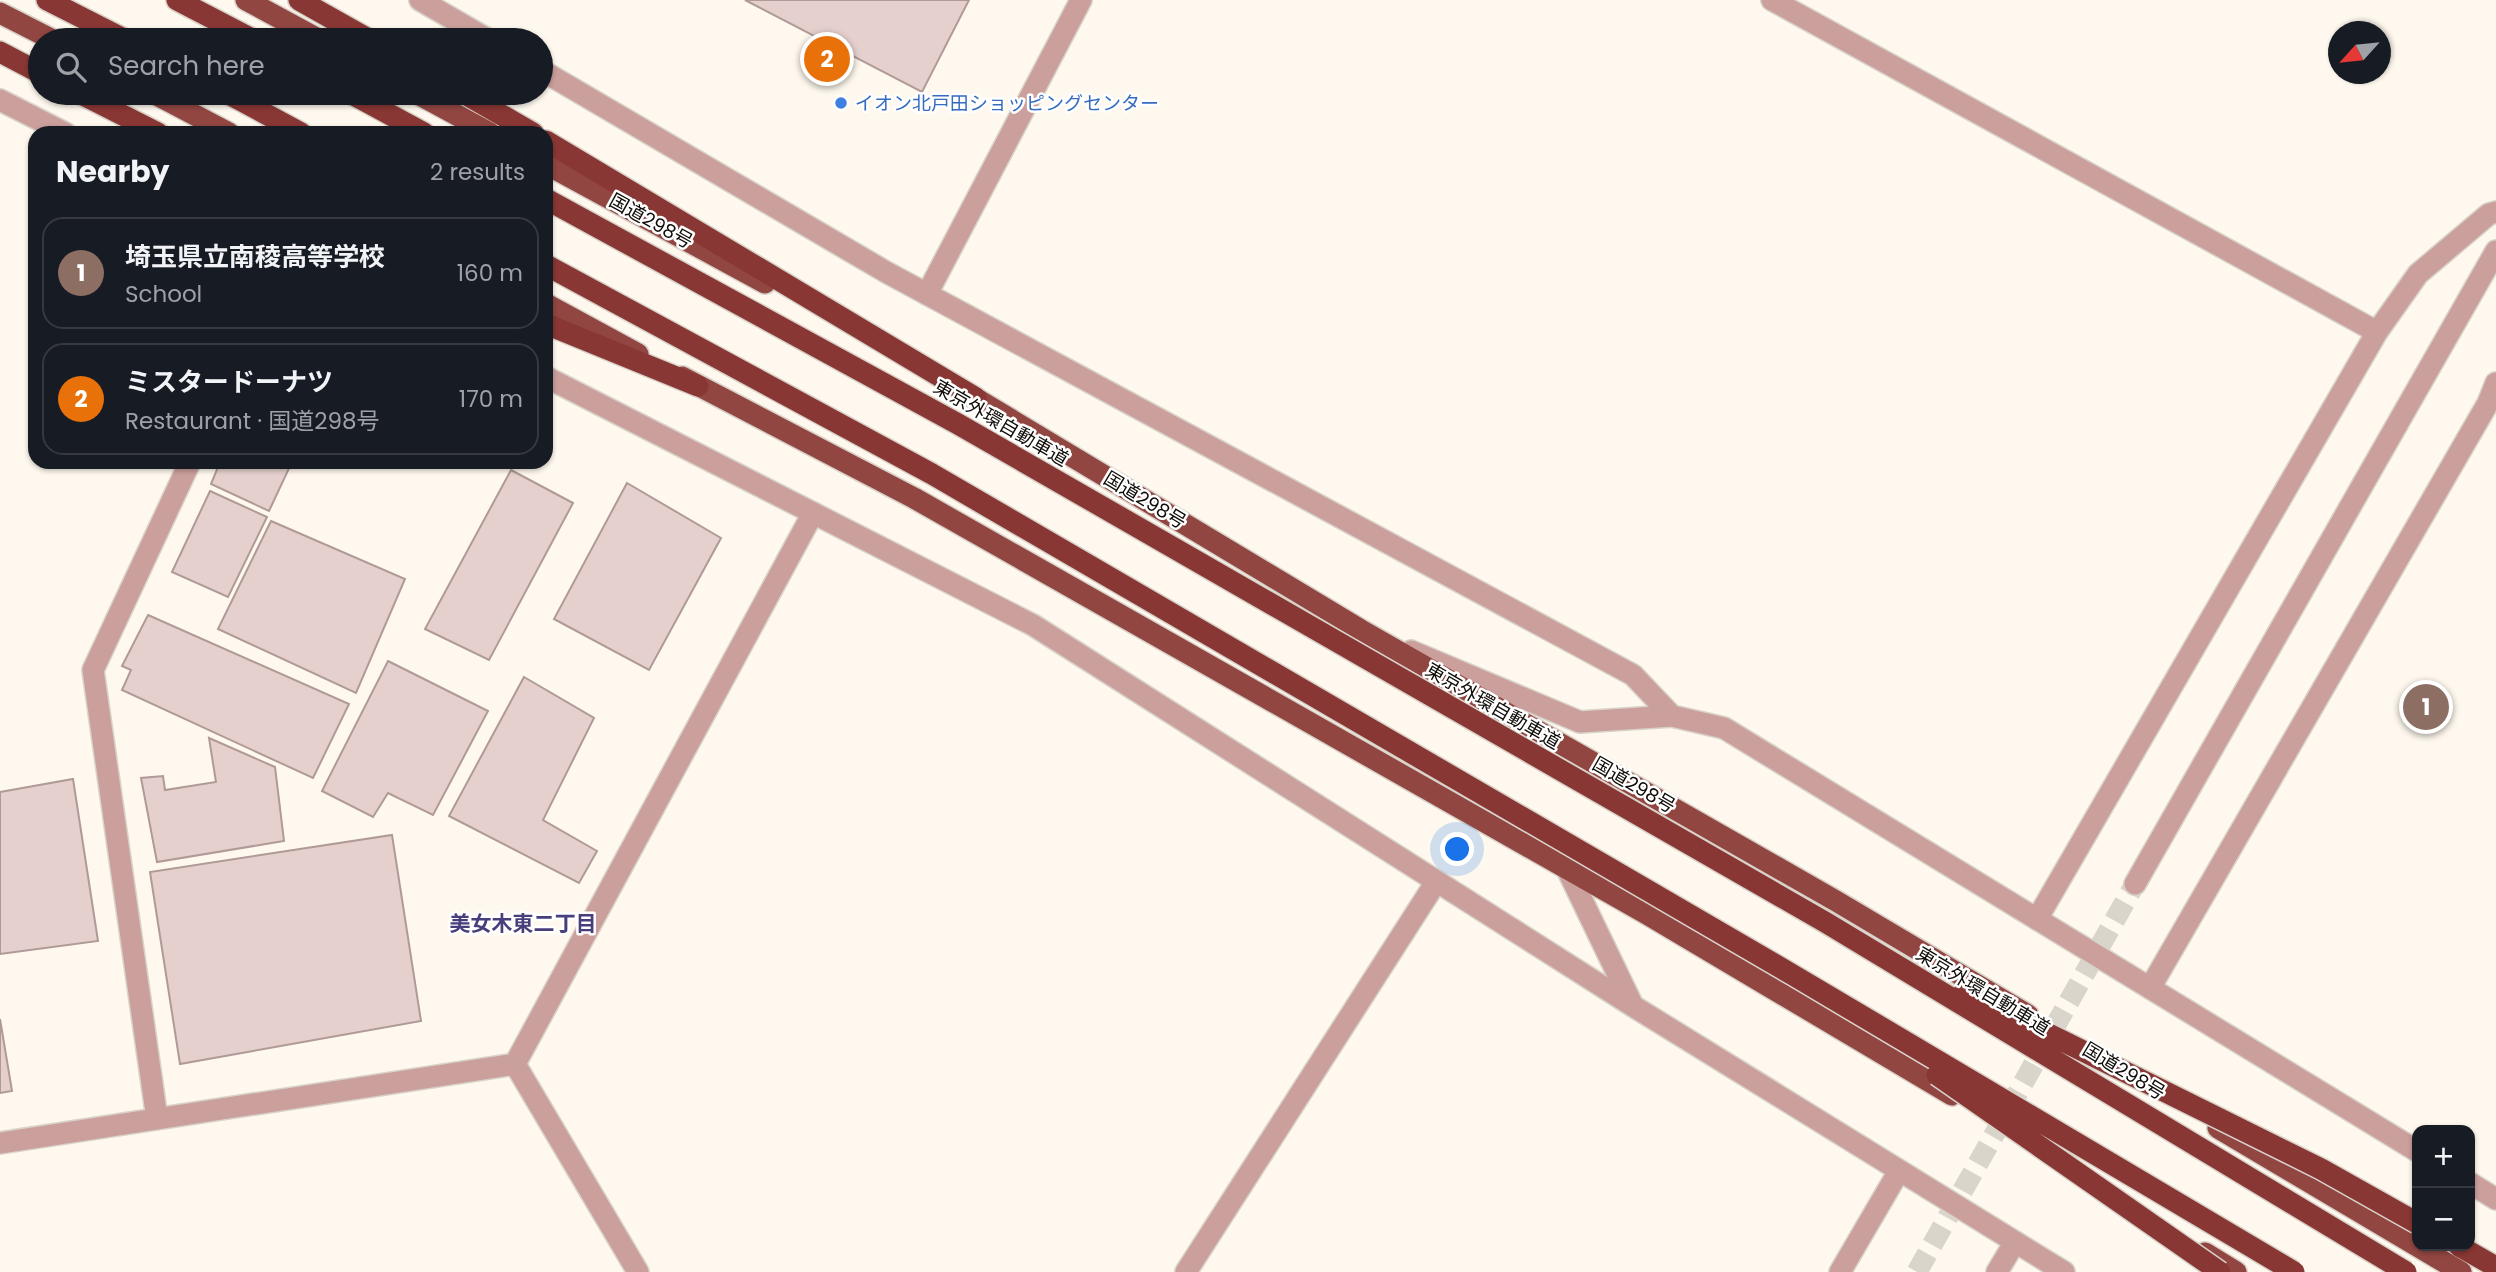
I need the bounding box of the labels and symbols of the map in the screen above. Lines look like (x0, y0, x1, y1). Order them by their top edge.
north arrow (2328, 21, 2391, 84)
pin: 2 (804, 33, 850, 85)
place label: イオン北戸田ショッピングセンター (855, 90, 1159, 117)
marker: イオン北戸田ショッピングセンター (833, 95, 849, 111)
street label: 国道298号 (604, 187, 698, 255)
street label: 東京外環自動車道 (928, 373, 1074, 473)
street label: 国道298号 (1099, 465, 1191, 535)
street label: 東京外環自動車道 (1420, 656, 1566, 756)
pin: 1 (2403, 681, 2449, 733)
street label: 国道298号 (1587, 750, 1681, 820)
your location (1440, 832, 1474, 866)
district label: 美女木東二丁目 (450, 909, 597, 938)
street label: 東京外環自動車道 (1911, 940, 2055, 1042)
street label: 国道298号 (2078, 1036, 2170, 1106)

